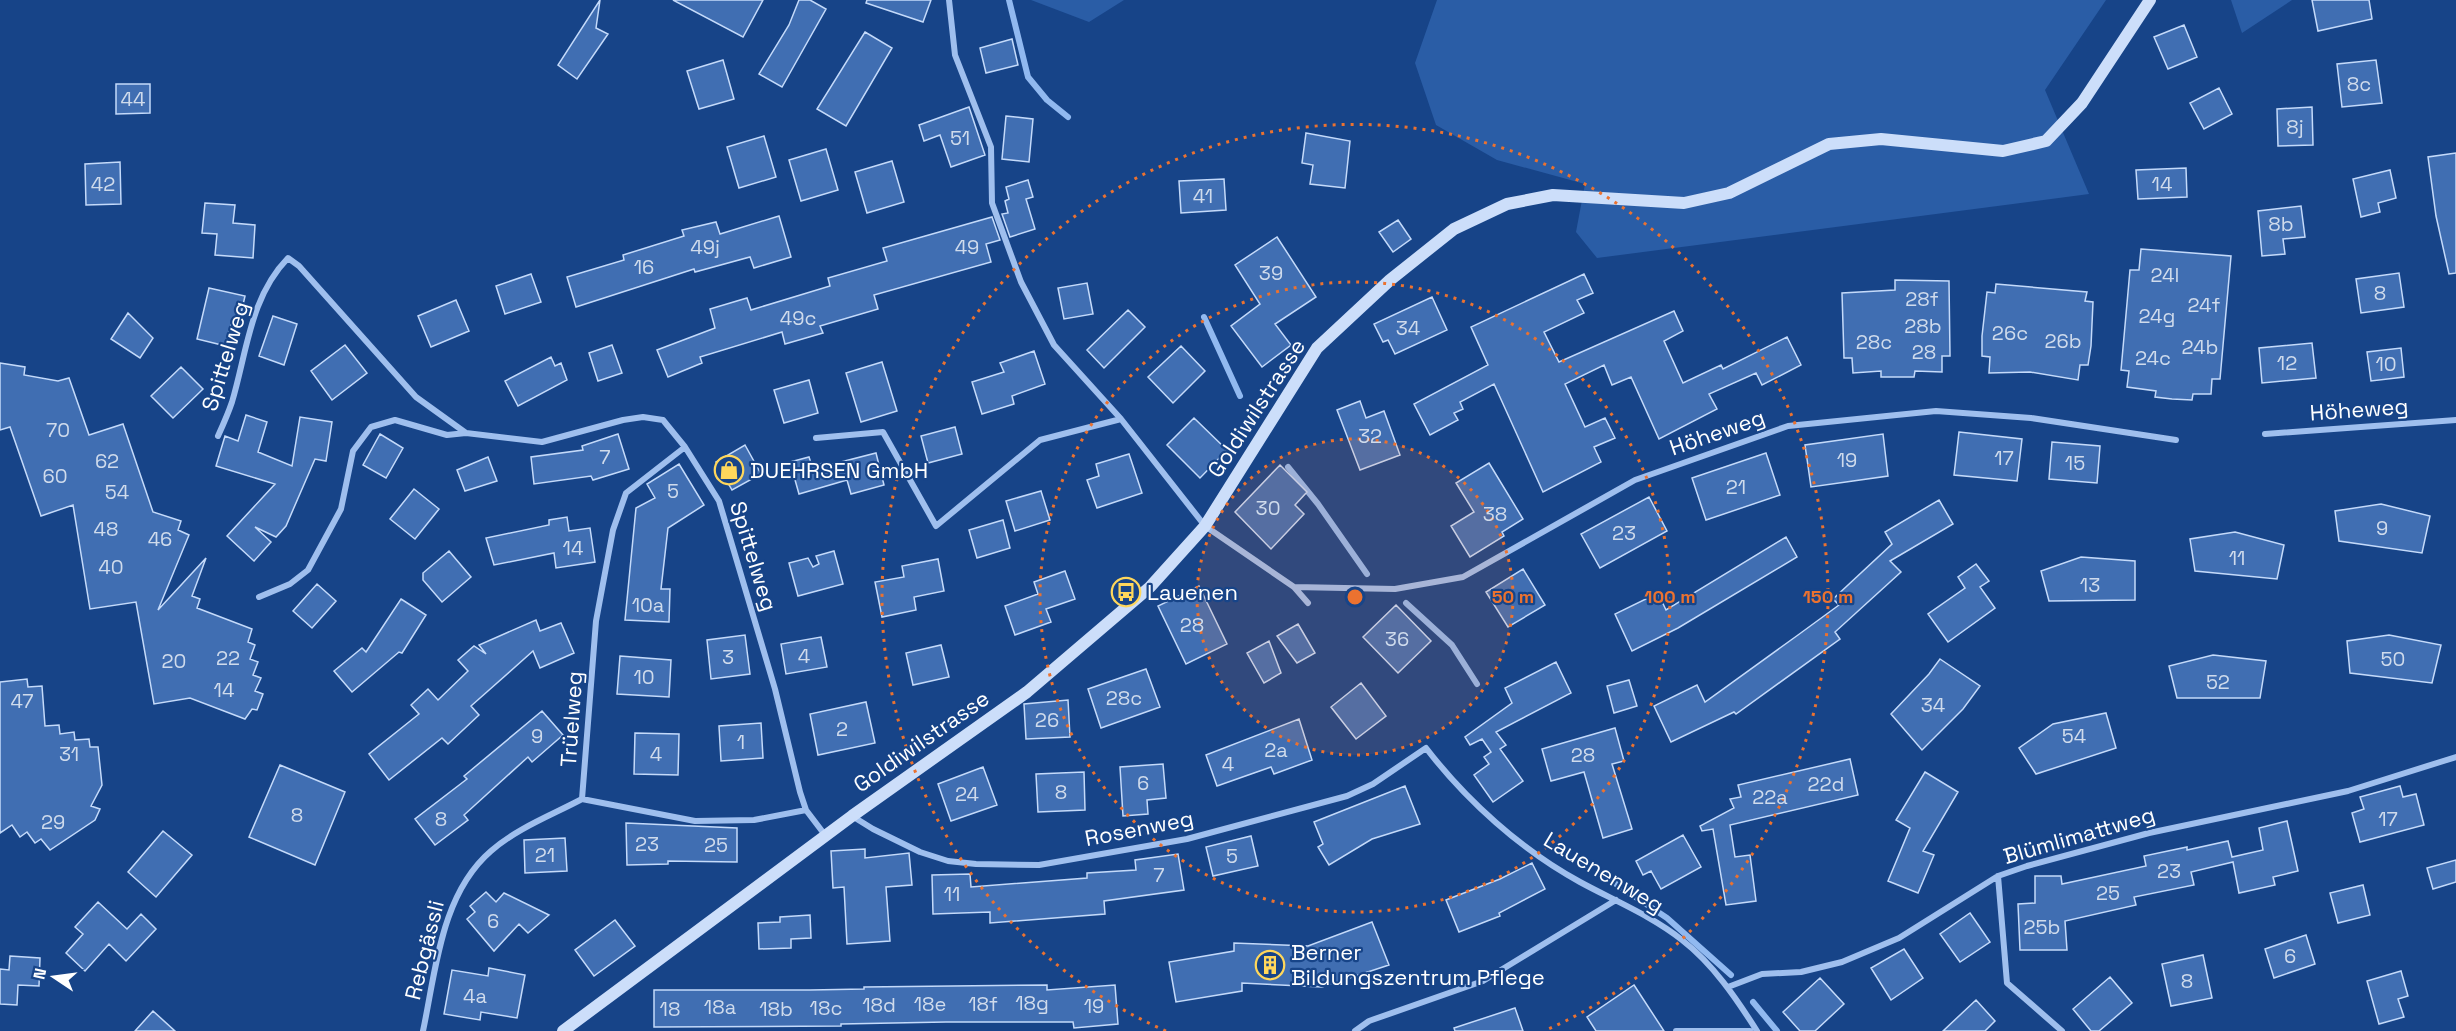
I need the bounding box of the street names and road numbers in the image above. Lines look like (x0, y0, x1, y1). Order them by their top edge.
street label: Spittelweg (195, 298, 255, 414)
street label: Goldiwilstrasse (1201, 333, 1311, 483)
street label: Höheweg (2309, 392, 2409, 426)
street label: Höheweg (1666, 403, 1768, 461)
street label: Spittelweg (724, 498, 784, 614)
street label: Trüelweg (554, 670, 588, 768)
street label: Goldiwilstrasse (848, 684, 994, 798)
street label: Blümlimattweg (2000, 800, 2158, 870)
street label: Rosenweg (1082, 804, 1196, 852)
street label: Lauenenweg (1539, 825, 1669, 919)
street label: Rebgässli (398, 897, 450, 1003)

